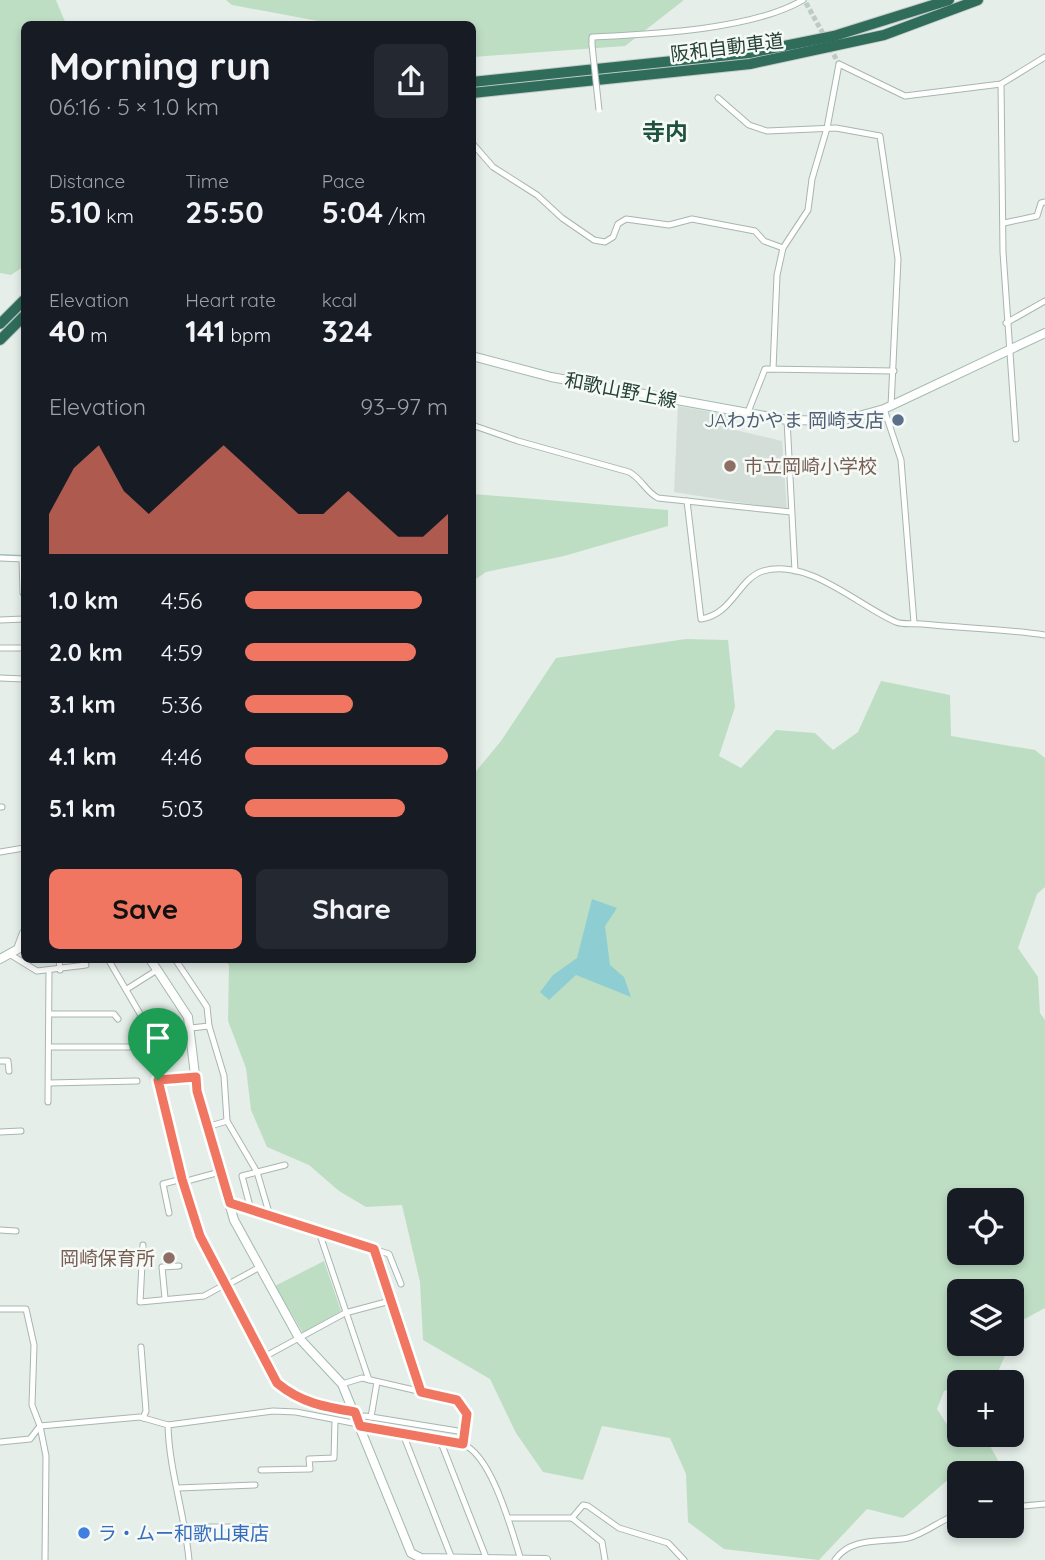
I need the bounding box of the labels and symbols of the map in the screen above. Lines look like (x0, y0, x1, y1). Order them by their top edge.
street label: 阪和自動車道 (669, 28, 785, 66)
district label: 寺内 (642, 117, 688, 146)
street label: 和歌山野上線 (563, 367, 679, 413)
place label: JAわかやま 岡崎支店 (704, 408, 884, 432)
marker: JAわかやま 岡崎支店 (890, 412, 906, 428)
place label: 市立岡崎小学校 (744, 454, 877, 478)
marker: 市立岡崎小学校 (722, 458, 738, 474)
pin (128, 1008, 188, 1080)
place label: 岡崎保育所 (60, 1246, 155, 1270)
marker: 岡崎保育所 (161, 1250, 177, 1266)
place label: ラ・ムー和歌山東店 (98, 1521, 269, 1545)
marker: ラ・ムー和歌山東店 (76, 1525, 92, 1541)

